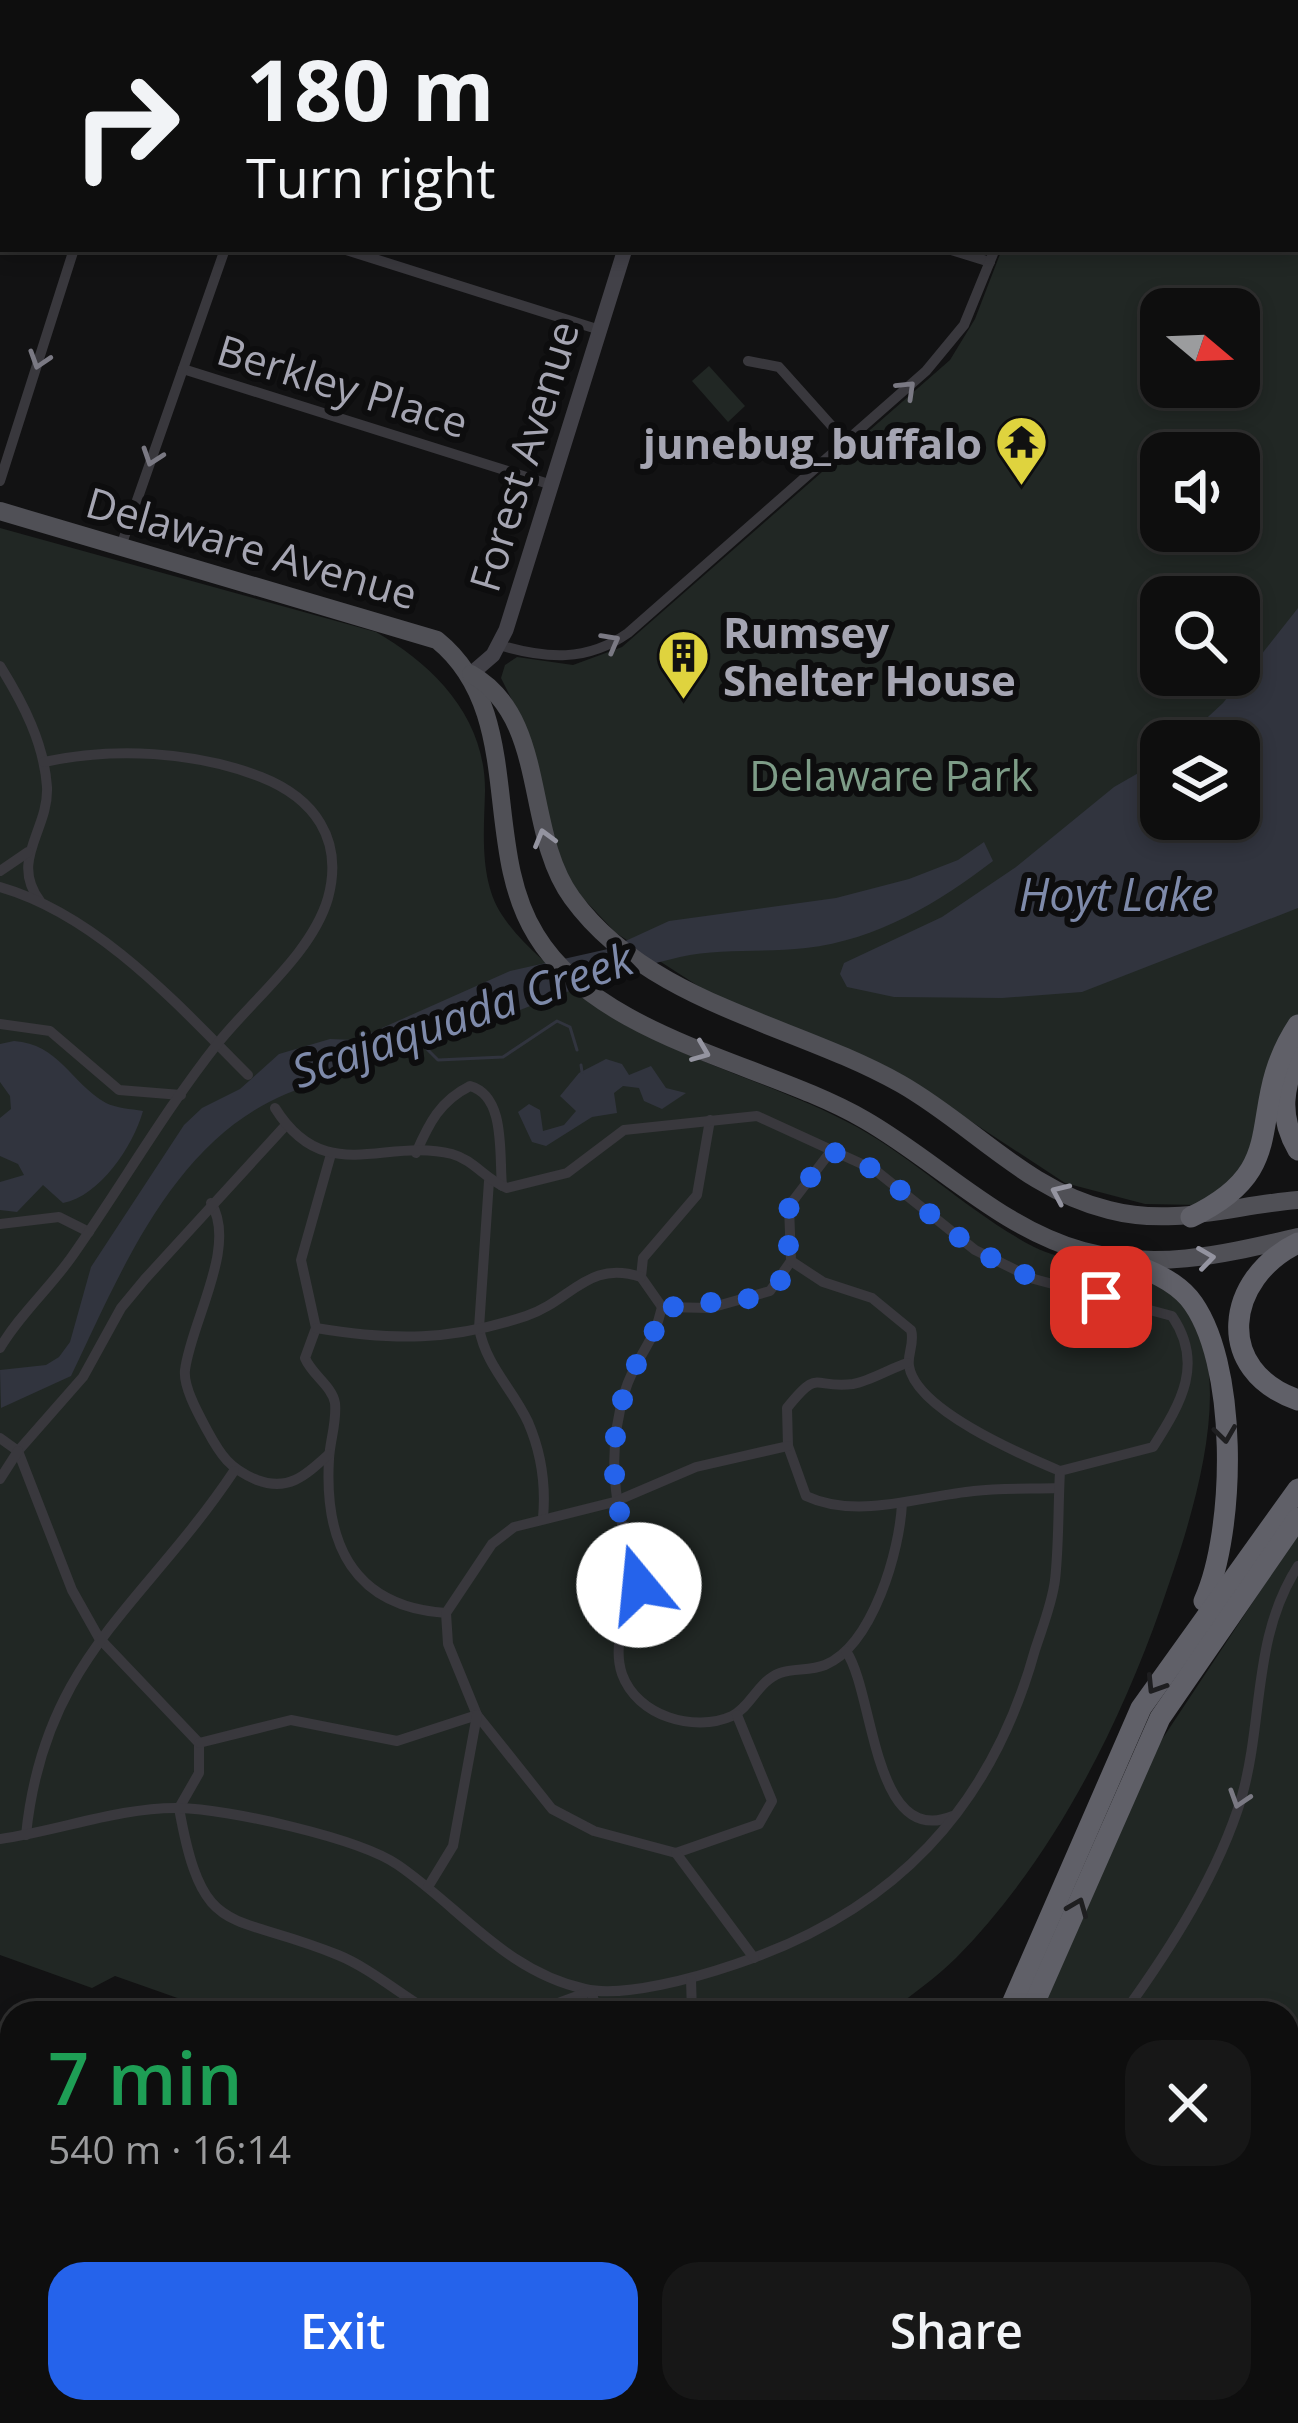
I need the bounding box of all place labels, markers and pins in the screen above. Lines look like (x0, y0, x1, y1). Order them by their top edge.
place label: junebug_buffalo (640, 414, 982, 471)
temple icon: junebug_buffalo (993, 414, 1049, 488)
place label: Rumsey Shelter House (723, 603, 1016, 708)
building icon: Rumsey Shelter House (656, 627, 712, 701)
pin (1050, 1246, 1152, 1348)

